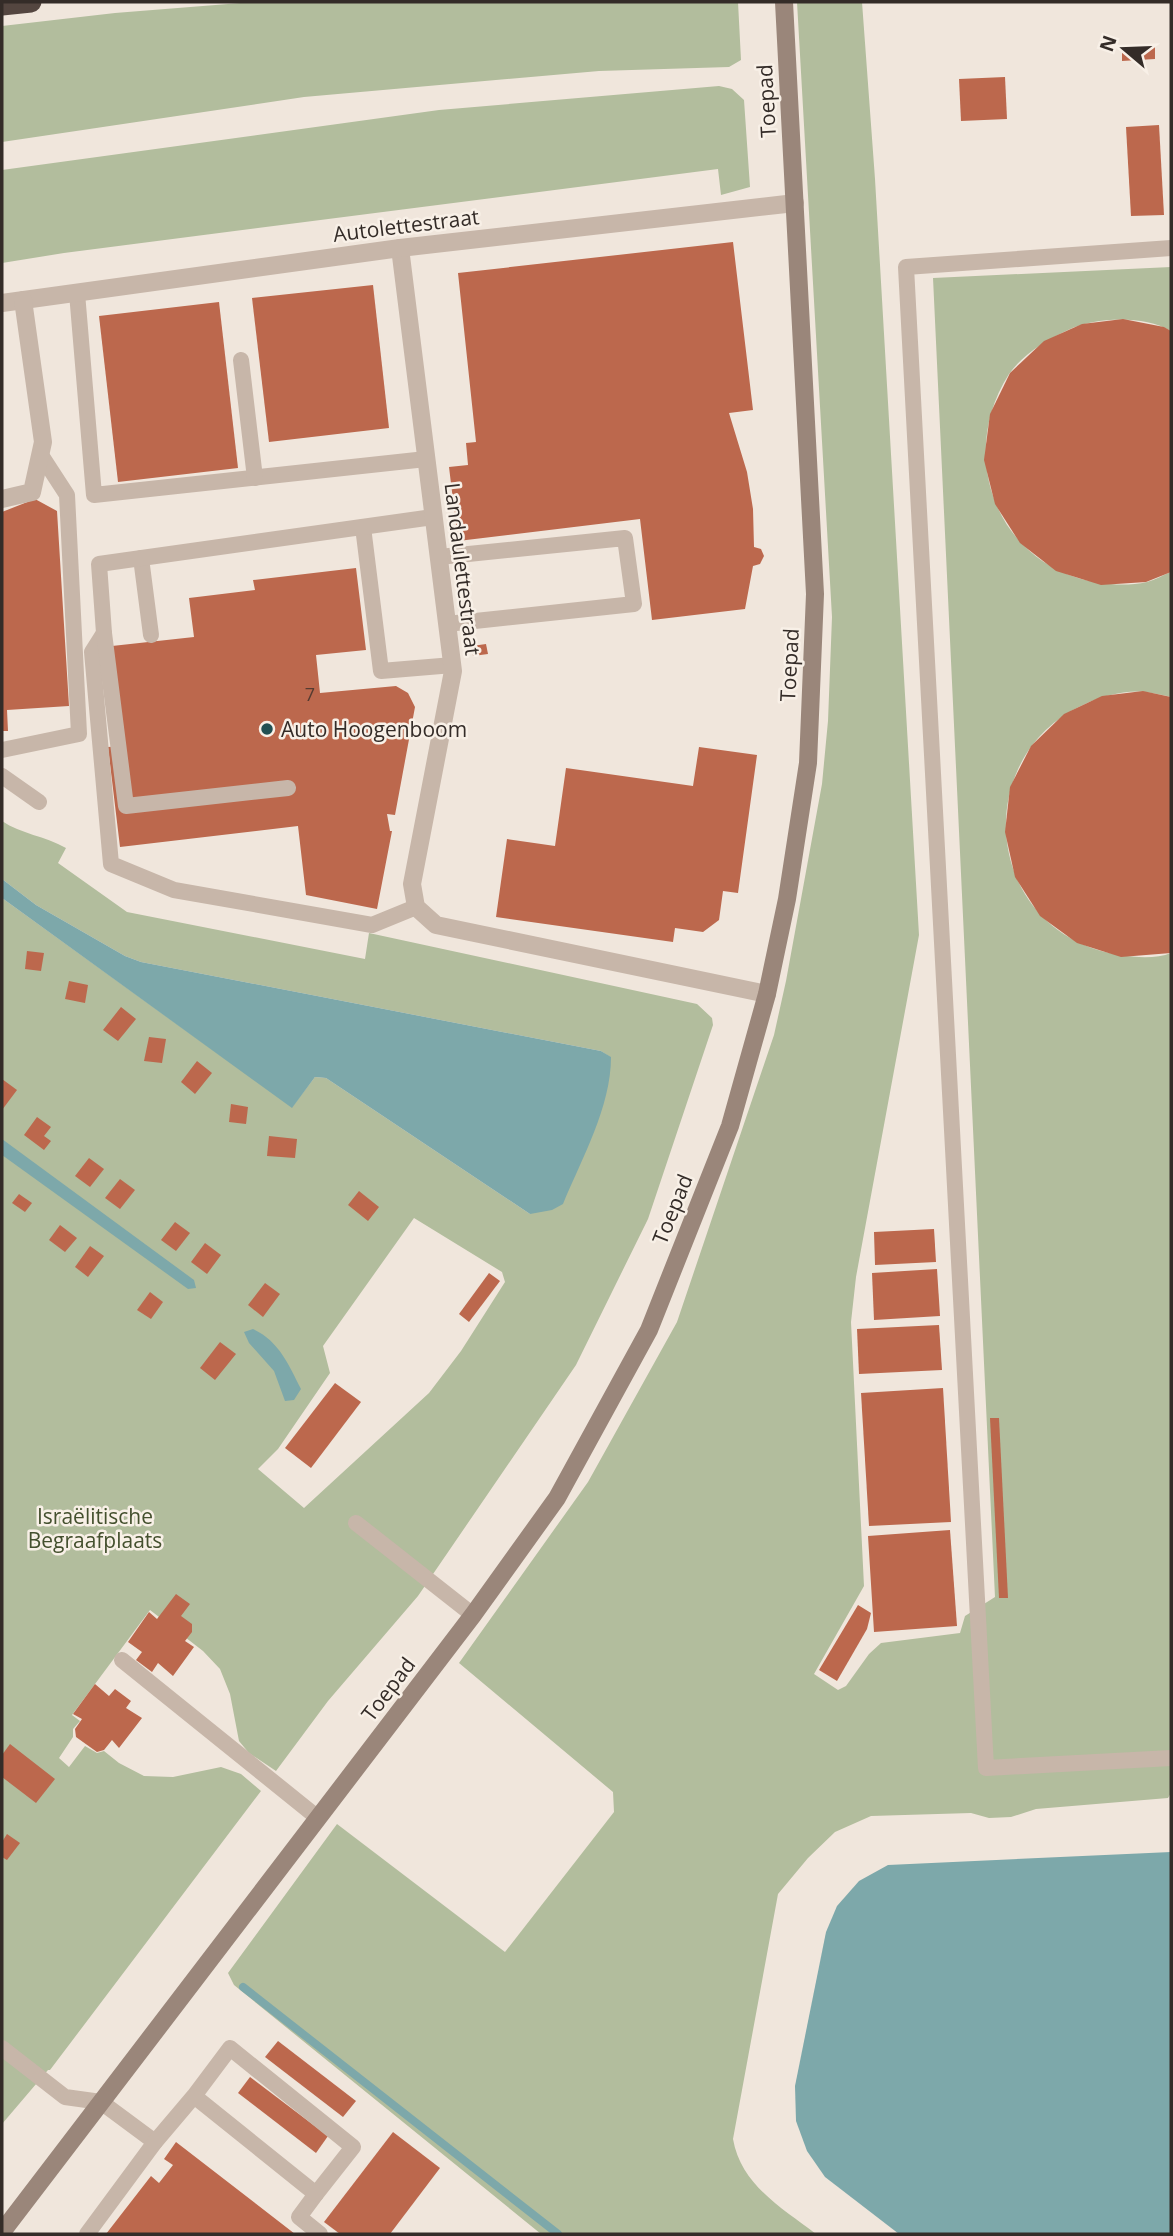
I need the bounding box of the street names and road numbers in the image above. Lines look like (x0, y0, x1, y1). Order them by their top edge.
street label: Toepad (750, 64, 782, 138)
street label: Autolettestraat (331, 202, 481, 248)
street label: Landaulettestraat (439, 481, 487, 657)
street label: Toepad (773, 628, 805, 702)
street label: Toepad (645, 1170, 699, 1248)
street label: Toepad (355, 1651, 421, 1727)

